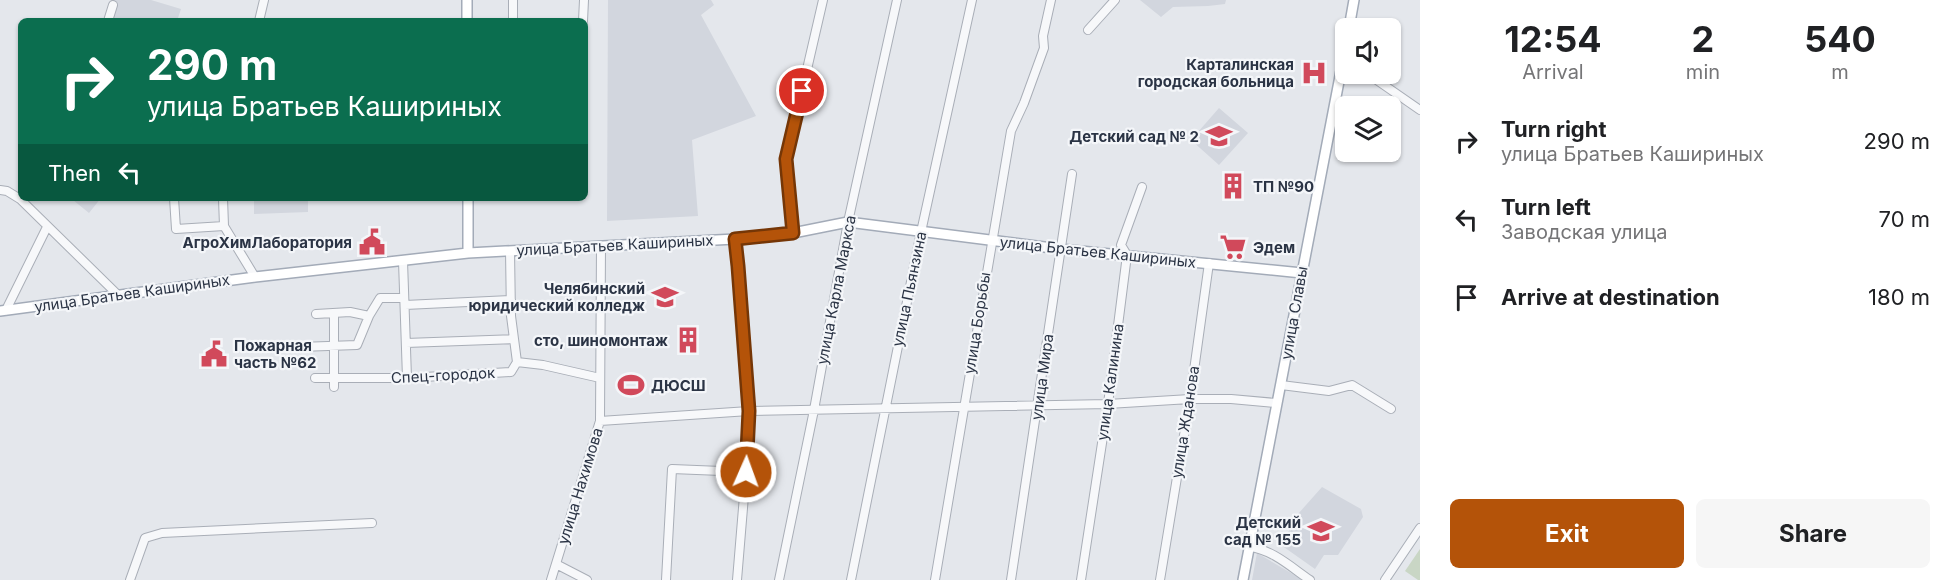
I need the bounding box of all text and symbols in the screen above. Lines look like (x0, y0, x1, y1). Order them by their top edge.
text: 12:54 (1504, 17, 1602, 61)
text: 2 (1692, 17, 1714, 61)
text: 540 (1804, 17, 1876, 61)
map controls (1335, 18, 1401, 162)
button: sound (1335, 18, 1401, 84)
text: 290 m (147, 39, 277, 90)
icon: right (48, 42, 126, 120)
place label: Карталинская городская больница (1138, 55, 1294, 91)
hospital icon: Карталинская городская больница (1299, 58, 1329, 88)
text: Arrival (1522, 60, 1584, 84)
text: min (1686, 60, 1720, 84)
text: m (1831, 60, 1849, 84)
pin (776, 65, 827, 116)
icon: arrive (785, 74, 818, 107)
text: улица Братьев Кашириных (147, 90, 502, 123)
button: layers (1335, 96, 1401, 162)
text: Turn right (1501, 116, 1607, 142)
school or university icon: Детский сад № 2 (1204, 121, 1234, 151)
icon: right (1450, 125, 1483, 158)
place label: Детский сад № 2 (1069, 127, 1199, 146)
text: 290 m (1864, 128, 1930, 154)
text: улица Братьев Кашириных (1501, 142, 1764, 166)
icon: left (113, 156, 146, 189)
text: Then (48, 160, 101, 186)
building icon: ТП №90 (1218, 171, 1248, 201)
place label: ТП №90 (1253, 177, 1314, 196)
text: Turn left (1501, 194, 1591, 220)
icon: left (1450, 203, 1483, 236)
text: 70 m (1879, 206, 1930, 232)
street label: улица Карла Маркса (812, 214, 860, 366)
text: Заводская улица (1501, 220, 1667, 244)
public building icon: АгроХимЛаборатория (357, 227, 387, 257)
street label: улица Братьев Кашириных (516, 230, 714, 260)
street label: улица Пьянзина (888, 230, 930, 348)
street label: улица Братьев Кашириных (999, 232, 1197, 272)
supermarket icon: Эдем (1218, 232, 1248, 262)
place label: АгроХимЛаборатория (183, 233, 352, 252)
place label: Эдем (1253, 238, 1295, 257)
street label: улица Славы (1276, 265, 1312, 361)
street label: улица Братьев Кашириных (33, 270, 231, 316)
street label: улица Борьбы (960, 271, 994, 375)
place label: Челябинский юридический колледж (468, 279, 645, 315)
icon: arrive (1450, 281, 1483, 314)
school or university icon: Челябинский юридический колледж (650, 282, 680, 312)
text: Arrive at destination (1501, 284, 1720, 310)
text: 180 m (1868, 284, 1930, 310)
street label: улица Калинина (1092, 322, 1128, 442)
building icon: сто, шиномонтаж (673, 325, 703, 355)
place label: сто, шиномонтаж (534, 331, 668, 350)
street label: улица Мира (1027, 333, 1057, 421)
place label: Пожарная часть №62 (234, 336, 316, 372)
public building icon: Пожарная часть №62 (199, 339, 229, 369)
street label: Спец-городок (390, 363, 496, 387)
street label: улица Жданова (1167, 364, 1203, 480)
sports icon: ДЮСШ (616, 370, 646, 400)
place label: ДЮСШ (651, 376, 706, 395)
street label: улица Нахимова (553, 425, 607, 547)
position arrow (714, 440, 778, 504)
button: Exit (1450, 499, 1684, 568)
button: Share (1696, 499, 1930, 568)
place label: Детский сад № 155 (1224, 513, 1301, 549)
school or university icon: Детский сад № 155 (1306, 516, 1336, 546)

